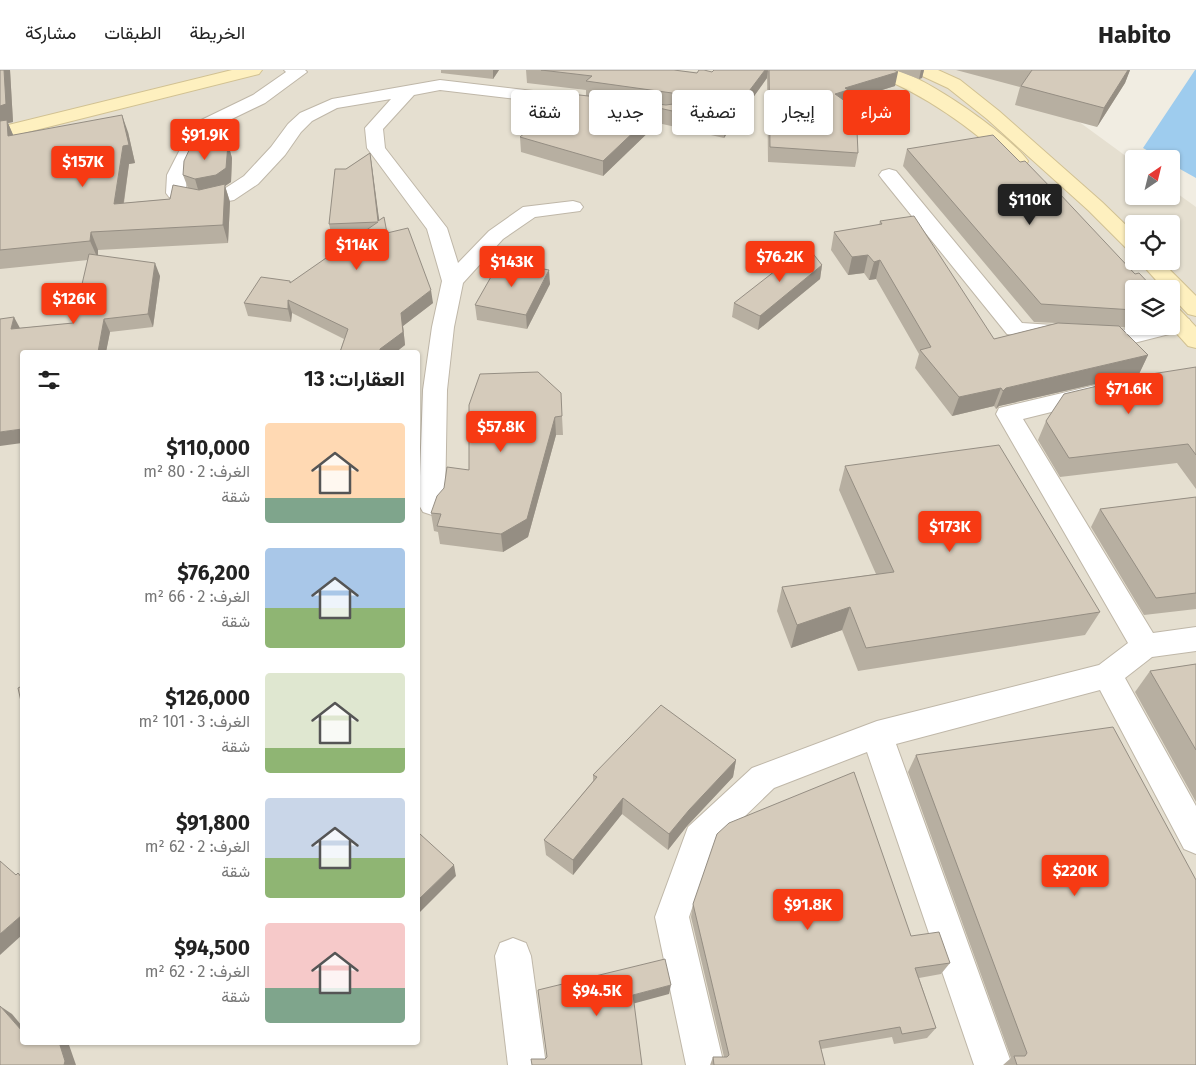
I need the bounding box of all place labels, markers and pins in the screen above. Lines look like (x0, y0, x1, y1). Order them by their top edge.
pin: $91.9K (164, 118, 246, 161)
pin: $157K (48, 146, 118, 188)
pin: $110K (995, 184, 1065, 226)
pin: $114K (322, 228, 392, 271)
pin: $76.2K (739, 240, 821, 283)
pin: $143K (477, 246, 547, 288)
pin: $126K (39, 282, 109, 325)
pin: $71.6K (1088, 372, 1170, 415)
pin: $57.8K (460, 410, 542, 453)
pin: $173K (915, 510, 985, 553)
pin: $220K (1040, 854, 1110, 897)
pin: $91.8K (767, 888, 849, 931)
pin: $94.5K (556, 974, 638, 1017)

